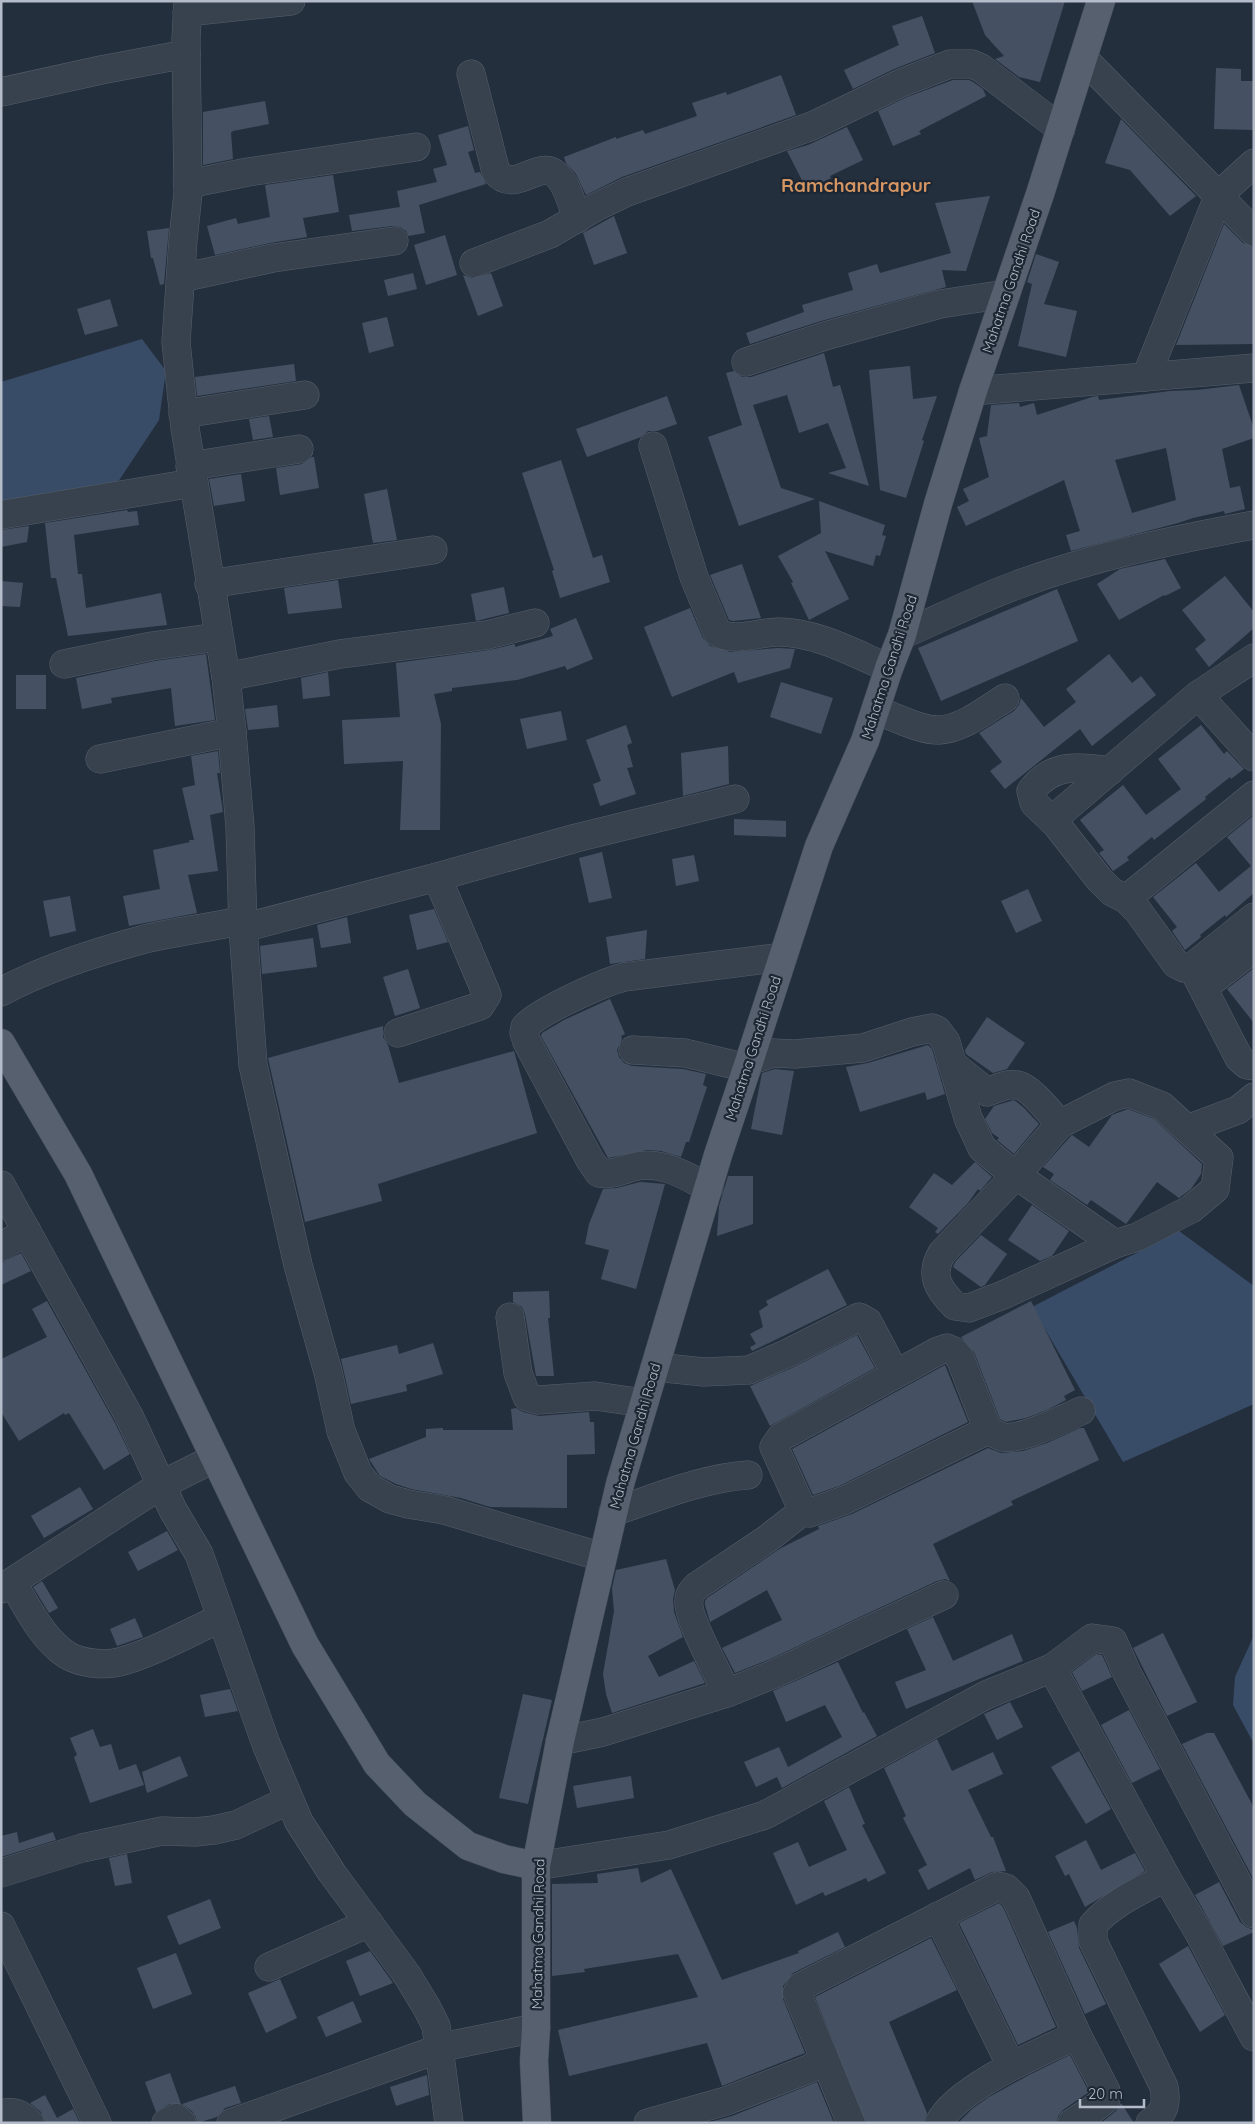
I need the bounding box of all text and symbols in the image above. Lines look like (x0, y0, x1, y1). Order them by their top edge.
district label: Ramchandrapur (781, 173, 931, 197)
street label: Mahatma Gandhi Road (978, 207, 1044, 355)
street label: Mahatma Gandhi Road (857, 593, 921, 741)
street label: Mahatma Gandhi Road (721, 974, 785, 1122)
street label: Mahatma Gandhi Road (606, 1361, 664, 1511)
street label: Mahatma Gandhi Road (528, 1858, 548, 2010)
scale bar (1080, 2076, 1144, 2108)
text: 20 m (1088, 2084, 1123, 2103)

